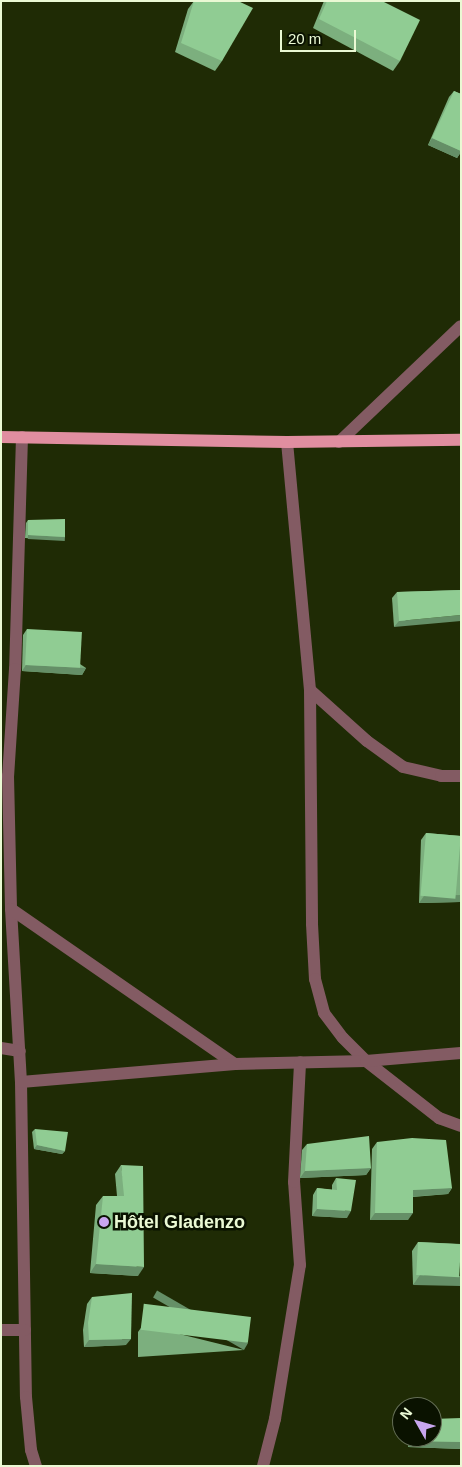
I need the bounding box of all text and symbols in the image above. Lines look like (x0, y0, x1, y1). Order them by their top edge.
scale bar (282, 20, 358, 52)
text: 20 m (288, 30, 321, 47)
place label: Hôtel Gladenzo (114, 1211, 245, 1233)
marker: Hôtel Gladenzo (98, 1216, 110, 1228)
north arrow (392, 1397, 442, 1447)
text: N (397, 1404, 415, 1422)

